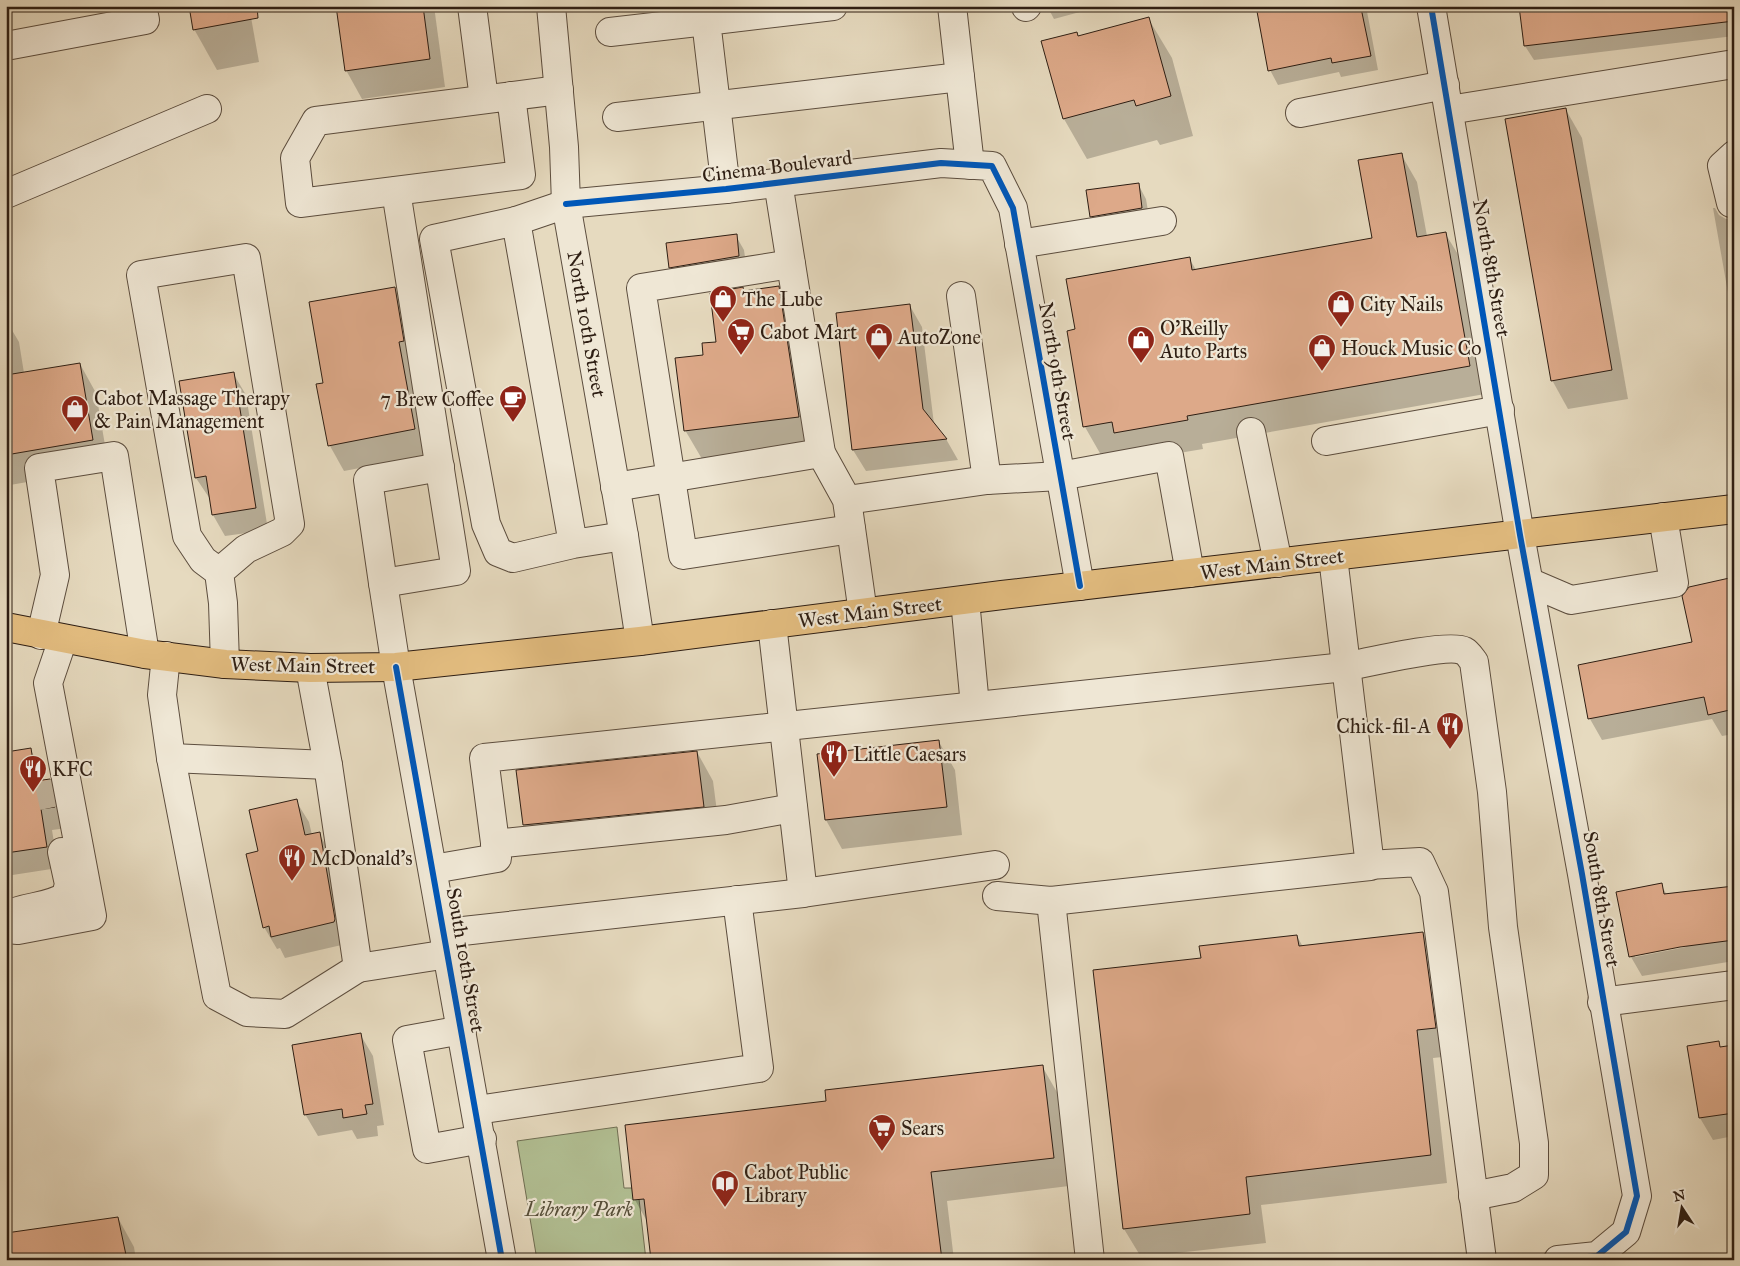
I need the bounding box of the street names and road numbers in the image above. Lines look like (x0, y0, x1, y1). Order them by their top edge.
street label: Cinema Boulevard (701, 145, 853, 187)
street label: North 8th Street (1468, 197, 1516, 339)
street label: North 10th Street (562, 249, 612, 399)
street label: North 9th Street (1034, 300, 1082, 442)
street label: West Main Street (1199, 543, 1345, 585)
street label: West Main Street (797, 591, 943, 633)
street label: West Main Street (231, 652, 375, 678)
street label: South 8th Street (1578, 829, 1626, 969)
street label: South 10th Street (441, 886, 491, 1034)

